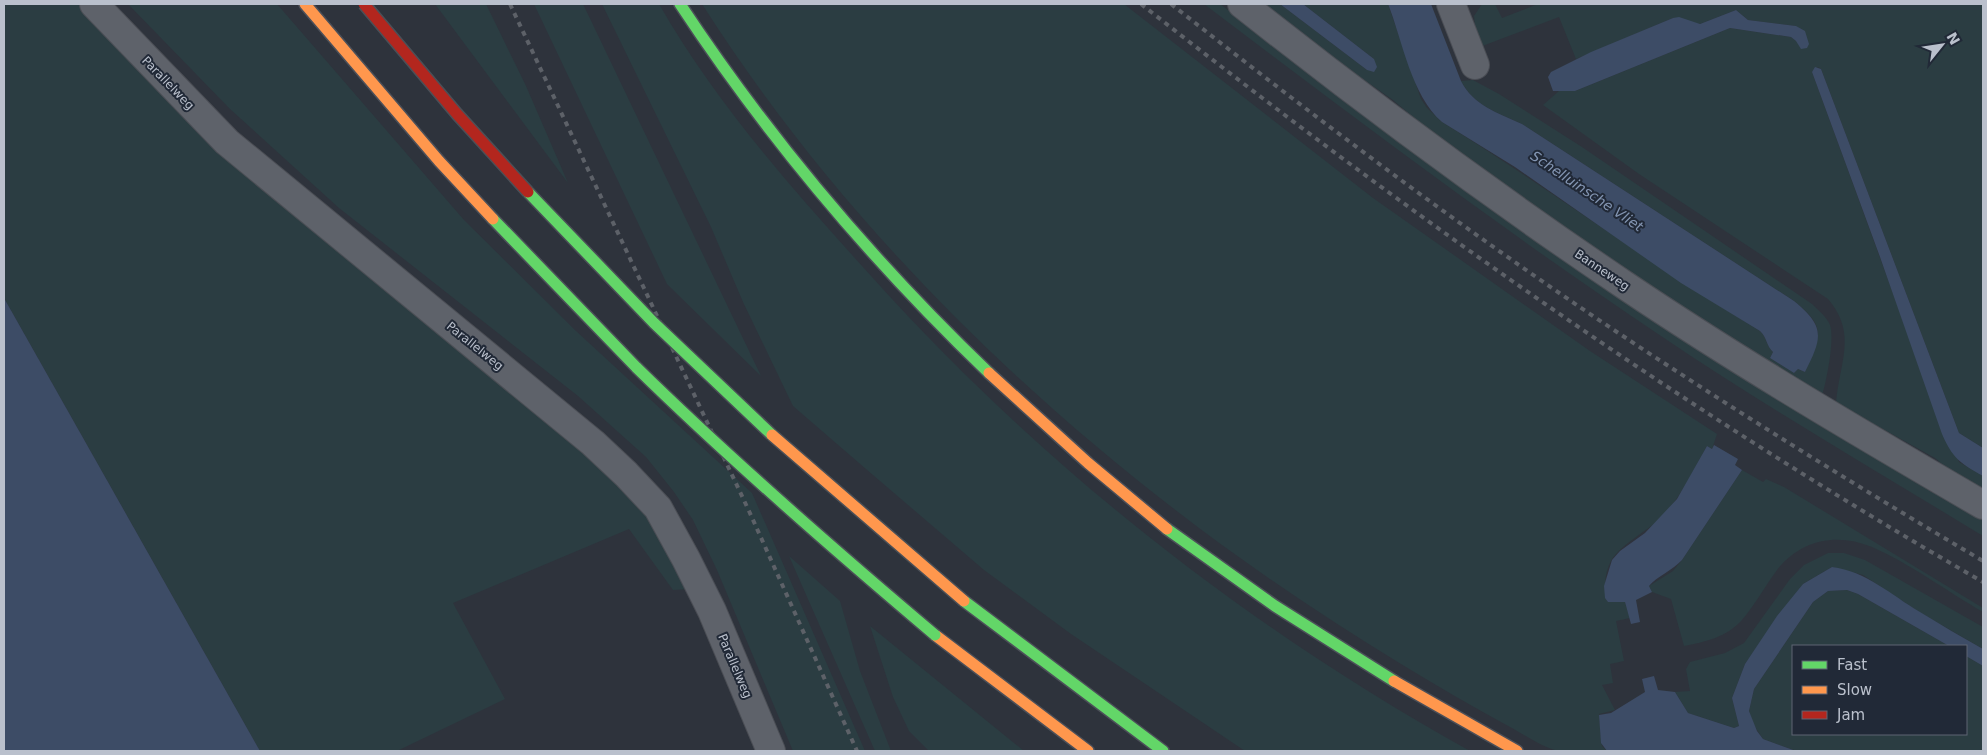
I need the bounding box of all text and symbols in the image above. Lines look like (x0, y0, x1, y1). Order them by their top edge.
north arrow (1917, 20, 1967, 70)
text: N (1943, 29, 1963, 48)
street label: Parallelweg (139, 53, 197, 113)
water label: Schelluinsche Vliet (1528, 147, 1647, 235)
street label: Banneweg (1572, 247, 1632, 293)
street label: Parallelweg (444, 319, 506, 373)
street label: Parallelweg (715, 632, 755, 700)
legend (1792, 645, 1967, 735)
text: Fast (1837, 656, 1867, 674)
text: Slow (1837, 681, 1872, 699)
text: Jam (1836, 706, 1865, 724)

